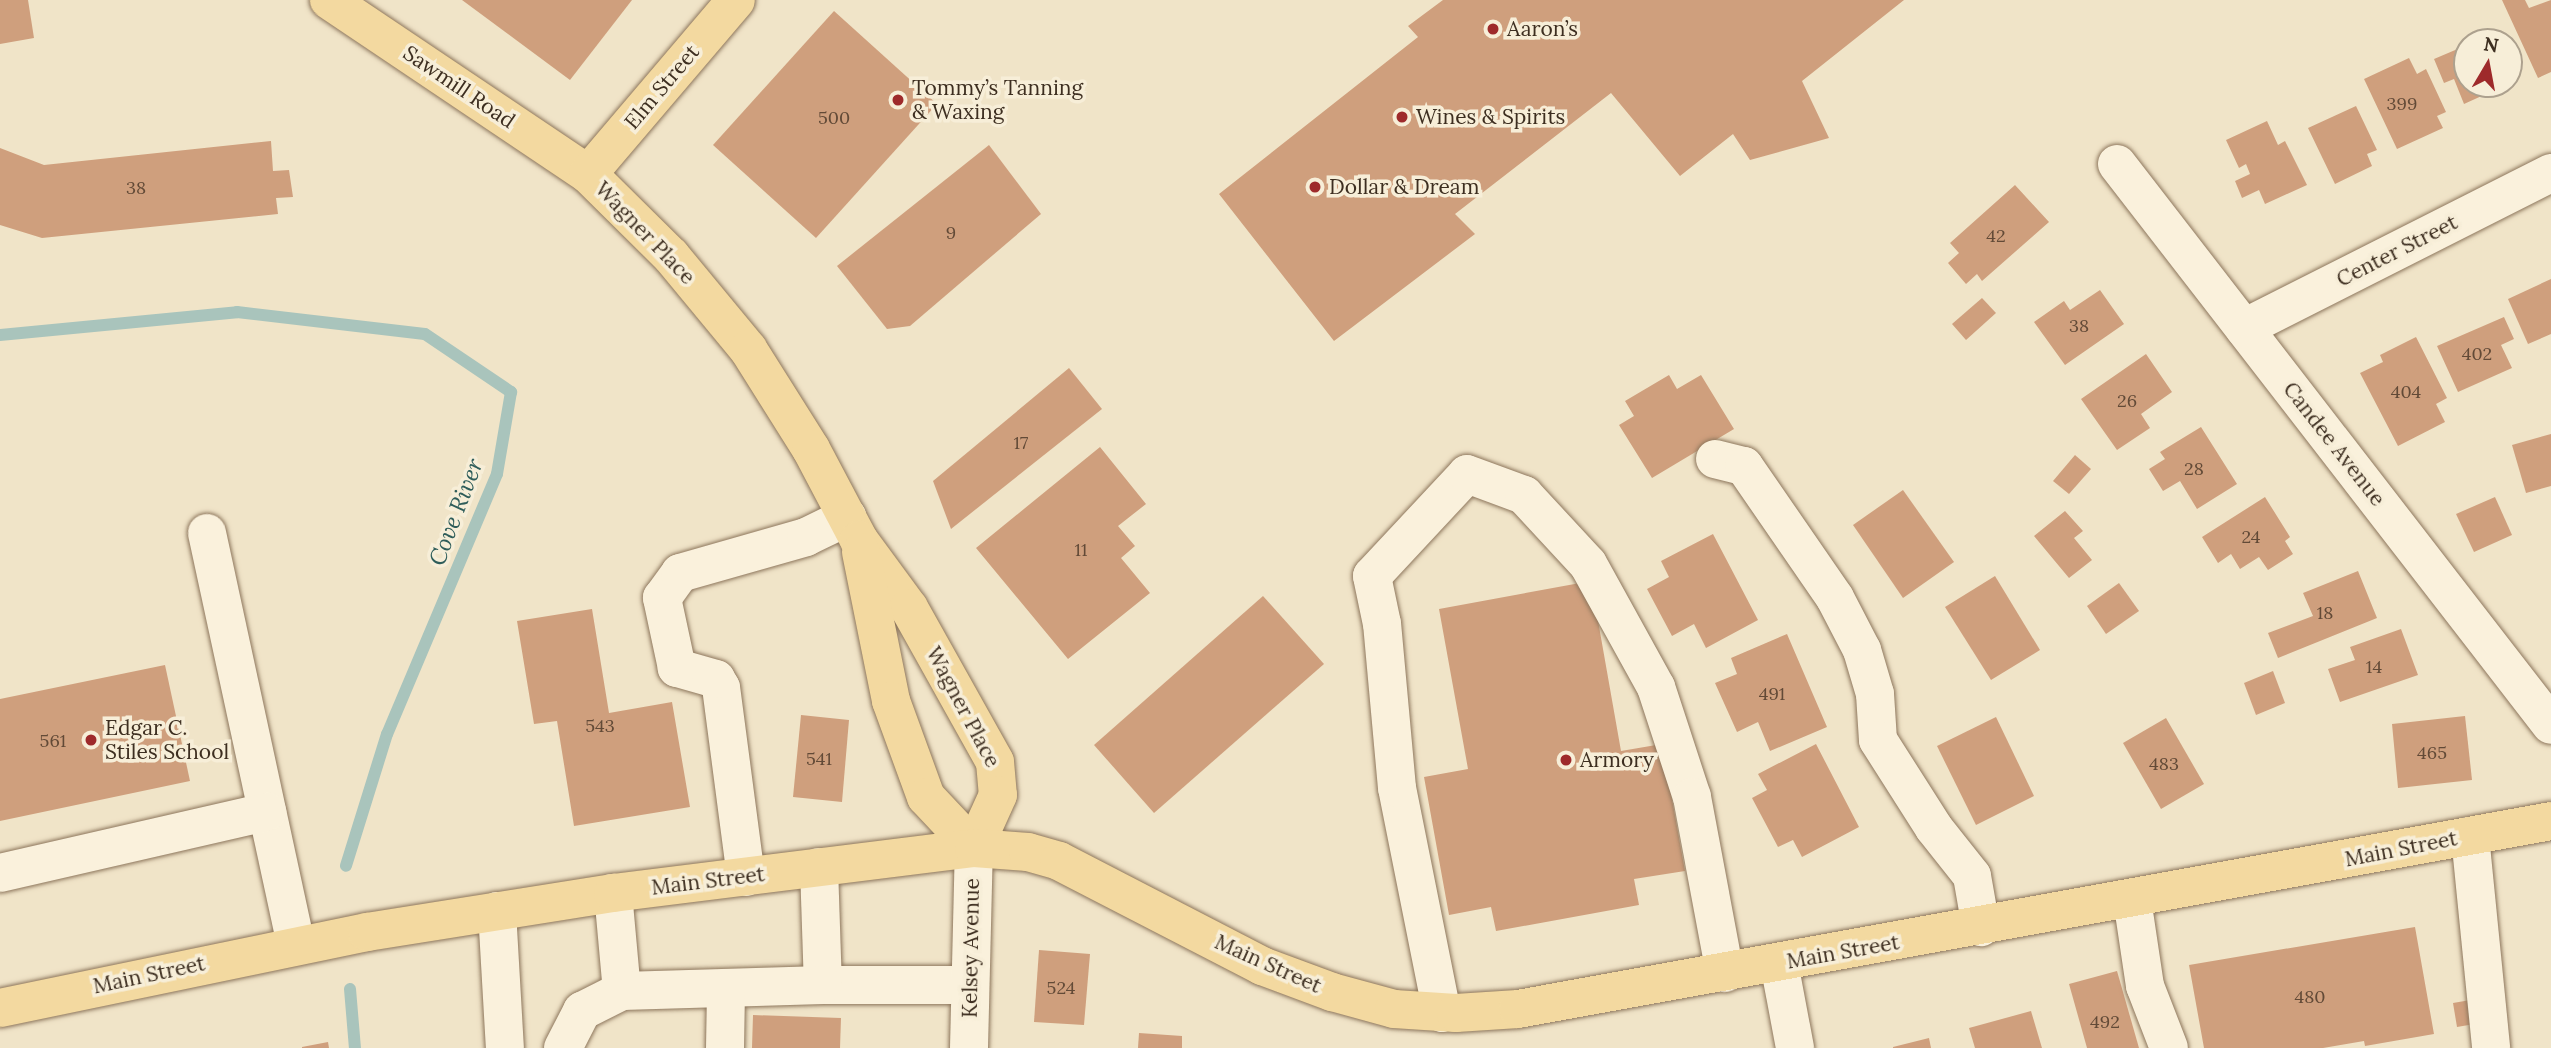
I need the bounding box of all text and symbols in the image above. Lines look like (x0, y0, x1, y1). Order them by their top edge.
place label: Aaron’s (1507, 16, 1578, 42)
marker: Aaron’s (1485, 21, 1501, 37)
north arrow (2453, 28, 2523, 98)
text: N (2482, 31, 2501, 57)
street label: Sawmill Road (398, 40, 520, 134)
street label: Elm Street (619, 40, 705, 134)
place label: Tommy’s Tanning & Waxing (912, 75, 1083, 125)
marker: Tommy’s Tanning & Waxing (890, 92, 906, 108)
house number: 399 (2387, 93, 2417, 115)
place label: Wines & Spirits (1416, 104, 1565, 130)
house number: 500 (818, 107, 850, 129)
marker: Wines & Spirits (1394, 109, 1410, 125)
place label: Dollar & Dream (1329, 174, 1479, 200)
street label: Wagner Place (590, 176, 700, 290)
house number: 38 (126, 177, 146, 199)
marker: Dollar & Dream (1307, 179, 1323, 195)
street label: Center Street (2332, 210, 2462, 292)
house number: 9 (946, 222, 956, 244)
house number: 42 (1986, 225, 2006, 247)
house number: 38 (2069, 315, 2089, 337)
house number: 402 (2462, 343, 2492, 365)
street label: Candee Avenue (2278, 377, 2390, 511)
house number: 404 (2391, 381, 2421, 403)
house number: 26 (2117, 390, 2137, 412)
house number: 17 (1014, 432, 1028, 454)
water label: Cove River (423, 455, 489, 569)
house number: 28 (2184, 458, 2204, 480)
house number: 24 (2241, 526, 2261, 548)
house number: 11 (1074, 539, 1088, 561)
house number: 18 (2317, 602, 2333, 624)
street label: Wagner Place (921, 642, 1005, 772)
house number: 14 (2366, 656, 2382, 678)
house number: 491 (1759, 683, 1785, 705)
place label: Edgar C. Stiles School (105, 715, 229, 765)
house number: 543 (585, 715, 615, 737)
house number: 561 (40, 730, 66, 752)
marker: Edgar C. Stiles School (83, 732, 99, 748)
house number: 465 (2417, 742, 2447, 764)
place label: Armory (1580, 747, 1654, 773)
house number: 541 (806, 748, 832, 770)
marker: Armory (1558, 752, 1574, 768)
house number: 483 (2149, 753, 2179, 775)
street label: Main Street (2343, 826, 2459, 872)
street label: Main Street (650, 862, 766, 900)
street label: Kelsey Avenue (957, 878, 985, 1018)
street label: Main Street (1211, 929, 1325, 999)
street label: Main Street (1785, 930, 1901, 974)
street label: Main Street (91, 951, 207, 999)
house number: 524 (1047, 977, 1075, 999)
house number: 480 (2294, 986, 2326, 1008)
house number: 492 (2090, 1011, 2120, 1033)

